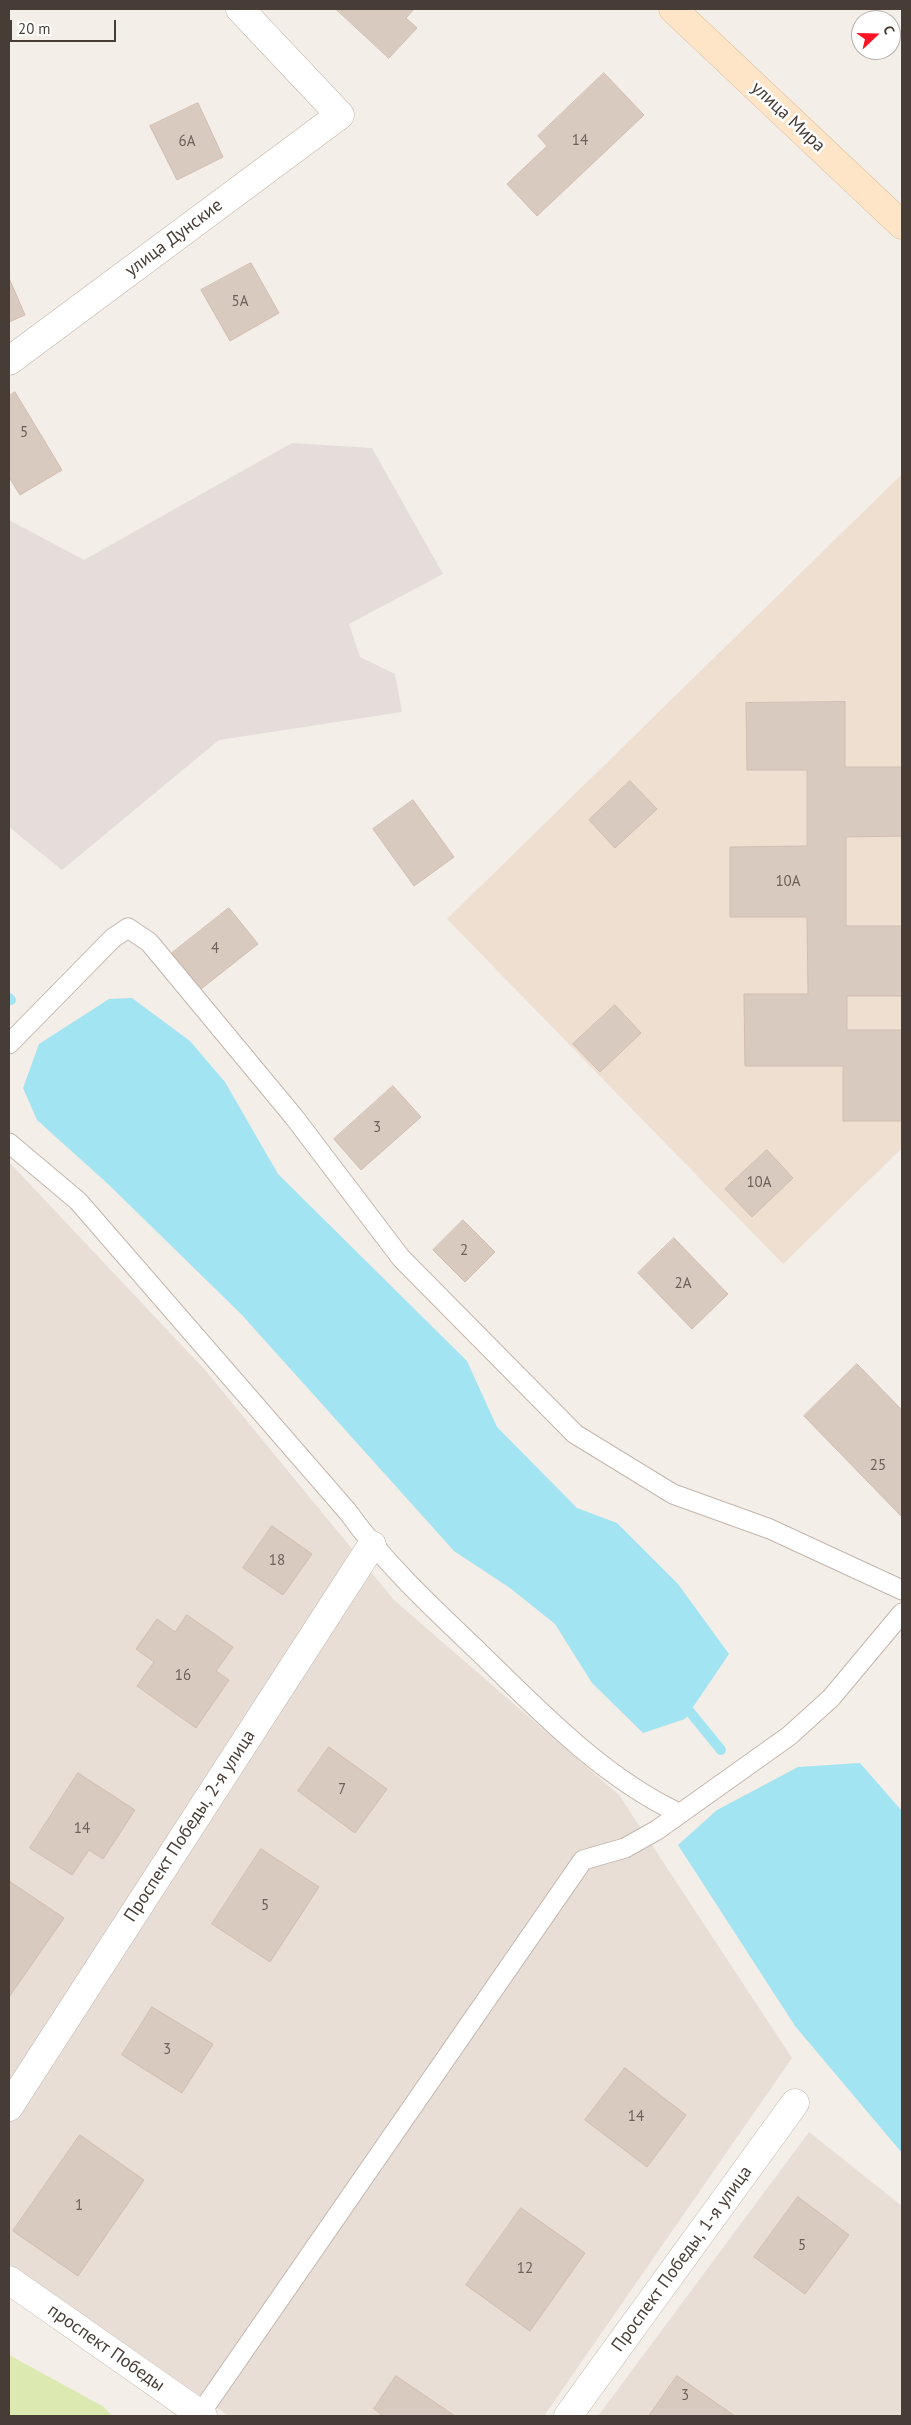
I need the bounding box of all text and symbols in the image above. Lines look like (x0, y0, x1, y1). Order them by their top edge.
scale bar (12, 10, 119, 42)
north arrow (851, 10, 901, 60)
text: 20 m (18, 19, 51, 38)
text: С (879, 23, 899, 37)
street label: улица Мира (746, 77, 830, 157)
house number: 14 (572, 132, 588, 150)
house number: 6А (179, 133, 195, 151)
street label: улица Дунские (121, 194, 227, 282)
house number: 5А (232, 293, 248, 311)
house number: 5 (20, 424, 28, 442)
house number: 10А (775, 873, 801, 891)
house number: 4 (211, 940, 219, 958)
house number: 3 (373, 1119, 381, 1137)
house number: 10А (746, 1174, 772, 1192)
house number: 2 (460, 1242, 468, 1260)
house number: 2А (675, 1275, 691, 1293)
house number: 25 (870, 1457, 886, 1475)
house number: 18 (269, 1552, 285, 1570)
house number: 16 (175, 1667, 191, 1685)
street label: Проспект Победы, 2-я улица (120, 1726, 260, 1926)
house number: 7 (338, 1781, 346, 1799)
house number: 14 (74, 1820, 90, 1838)
house number: 5 (261, 1897, 269, 1915)
house number: 3 (163, 2041, 171, 2059)
house number: 14 (628, 2108, 644, 2126)
street label: Проспект Победы, 1-я улица (607, 2162, 757, 2356)
house number: 1 (75, 2197, 83, 2215)
house number: 5 (798, 2237, 806, 2255)
house number: 12 (517, 2260, 533, 2278)
street label: проспект Победы (43, 2300, 169, 2396)
house number: 3 (681, 2387, 689, 2405)

